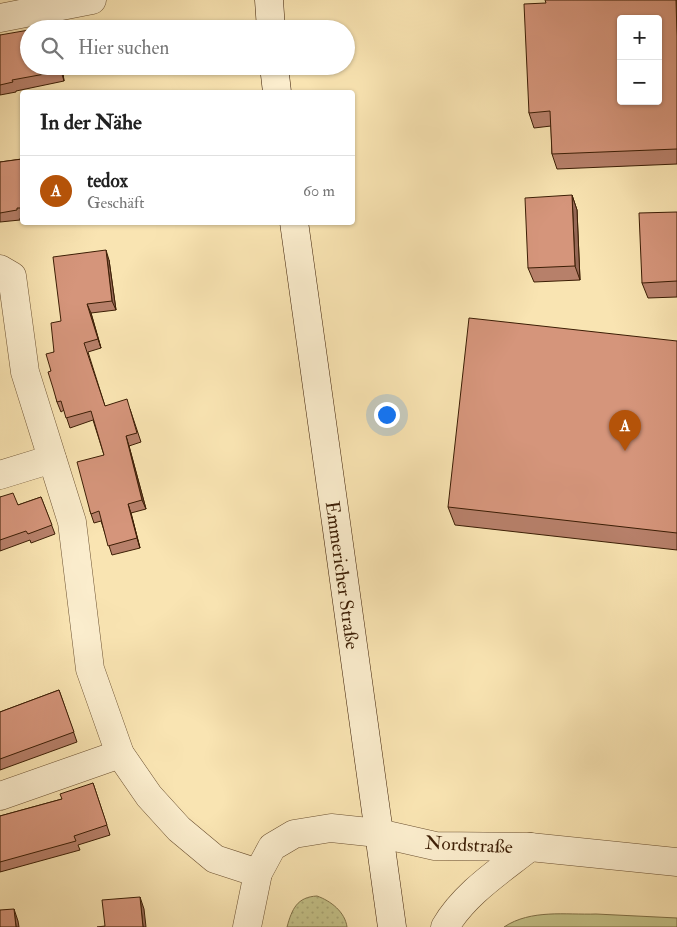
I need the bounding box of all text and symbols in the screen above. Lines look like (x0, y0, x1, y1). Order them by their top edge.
map controls (617, 15, 662, 105)
button: + (617, 15, 662, 60)
search box (20, 20, 355, 75)
icon: search (38, 34, 66, 62)
text: Hier suchen (78, 36, 169, 60)
button: − (617, 60, 662, 105)
text: In der Nähe (40, 109, 142, 136)
text: tedox (87, 169, 128, 193)
text: A (51, 181, 61, 201)
text: 60 m (303, 181, 335, 201)
text: Geschäft (87, 193, 144, 213)
your location (374, 402, 400, 428)
pin: A (609, 410, 641, 451)
street label: Emmericher Straße (320, 499, 364, 651)
street label: Nordstraße (424, 831, 513, 859)

